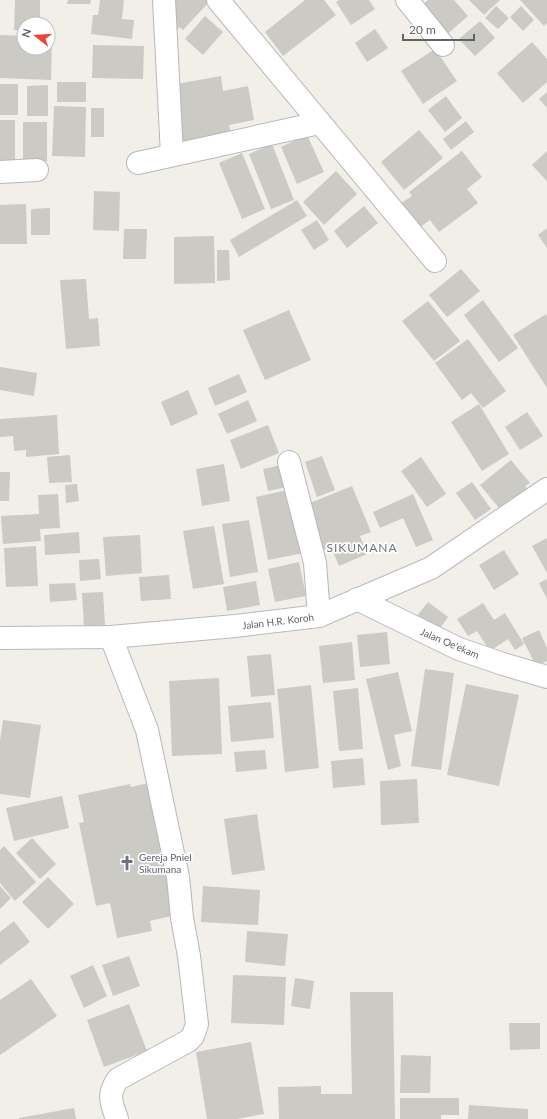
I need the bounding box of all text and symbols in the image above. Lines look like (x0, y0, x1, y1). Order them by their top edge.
north arrow (16, 16, 56, 56)
scale bar (403, 16, 474, 42)
text: 20 m (409, 22, 436, 37)
text: N (19, 27, 33, 39)
district label: SIKUMANA (326, 540, 398, 555)
street label: Jalan H.R. Koroh (241, 611, 315, 631)
street label: Jalan Oe'ekam (419, 625, 481, 661)
place label: Gereja Pniel Sikumana (139, 851, 192, 875)
church icon: Gereja Pniel Sikumana (118, 854, 136, 872)

